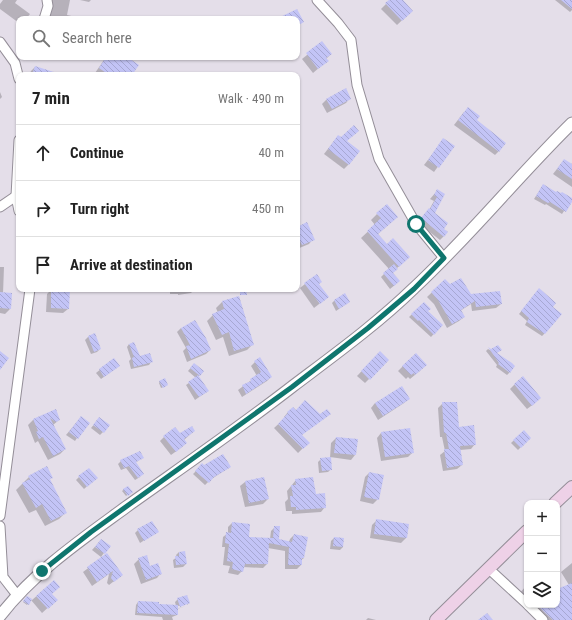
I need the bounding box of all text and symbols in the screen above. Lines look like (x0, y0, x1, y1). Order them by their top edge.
search box (16, 16, 300, 60)
icon: search (30, 27, 52, 49)
text: Search here (62, 29, 132, 47)
text: 7 min (32, 88, 70, 108)
text: Walk · 490 m (218, 91, 284, 106)
icon: ahead (32, 142, 54, 164)
text: Continue (70, 144, 124, 162)
text: 40 m (258, 145, 284, 160)
icon: right (32, 198, 54, 220)
text: Turn right (70, 200, 129, 218)
text: 450 m (252, 201, 284, 216)
route start (407, 215, 425, 233)
icon: arrive (32, 254, 54, 276)
text: Arrive at destination (70, 256, 193, 274)
map controls (524, 500, 560, 608)
button: + (524, 500, 560, 536)
button: − (524, 536, 560, 572)
route end (33, 562, 51, 580)
button: layers (524, 572, 560, 608)

